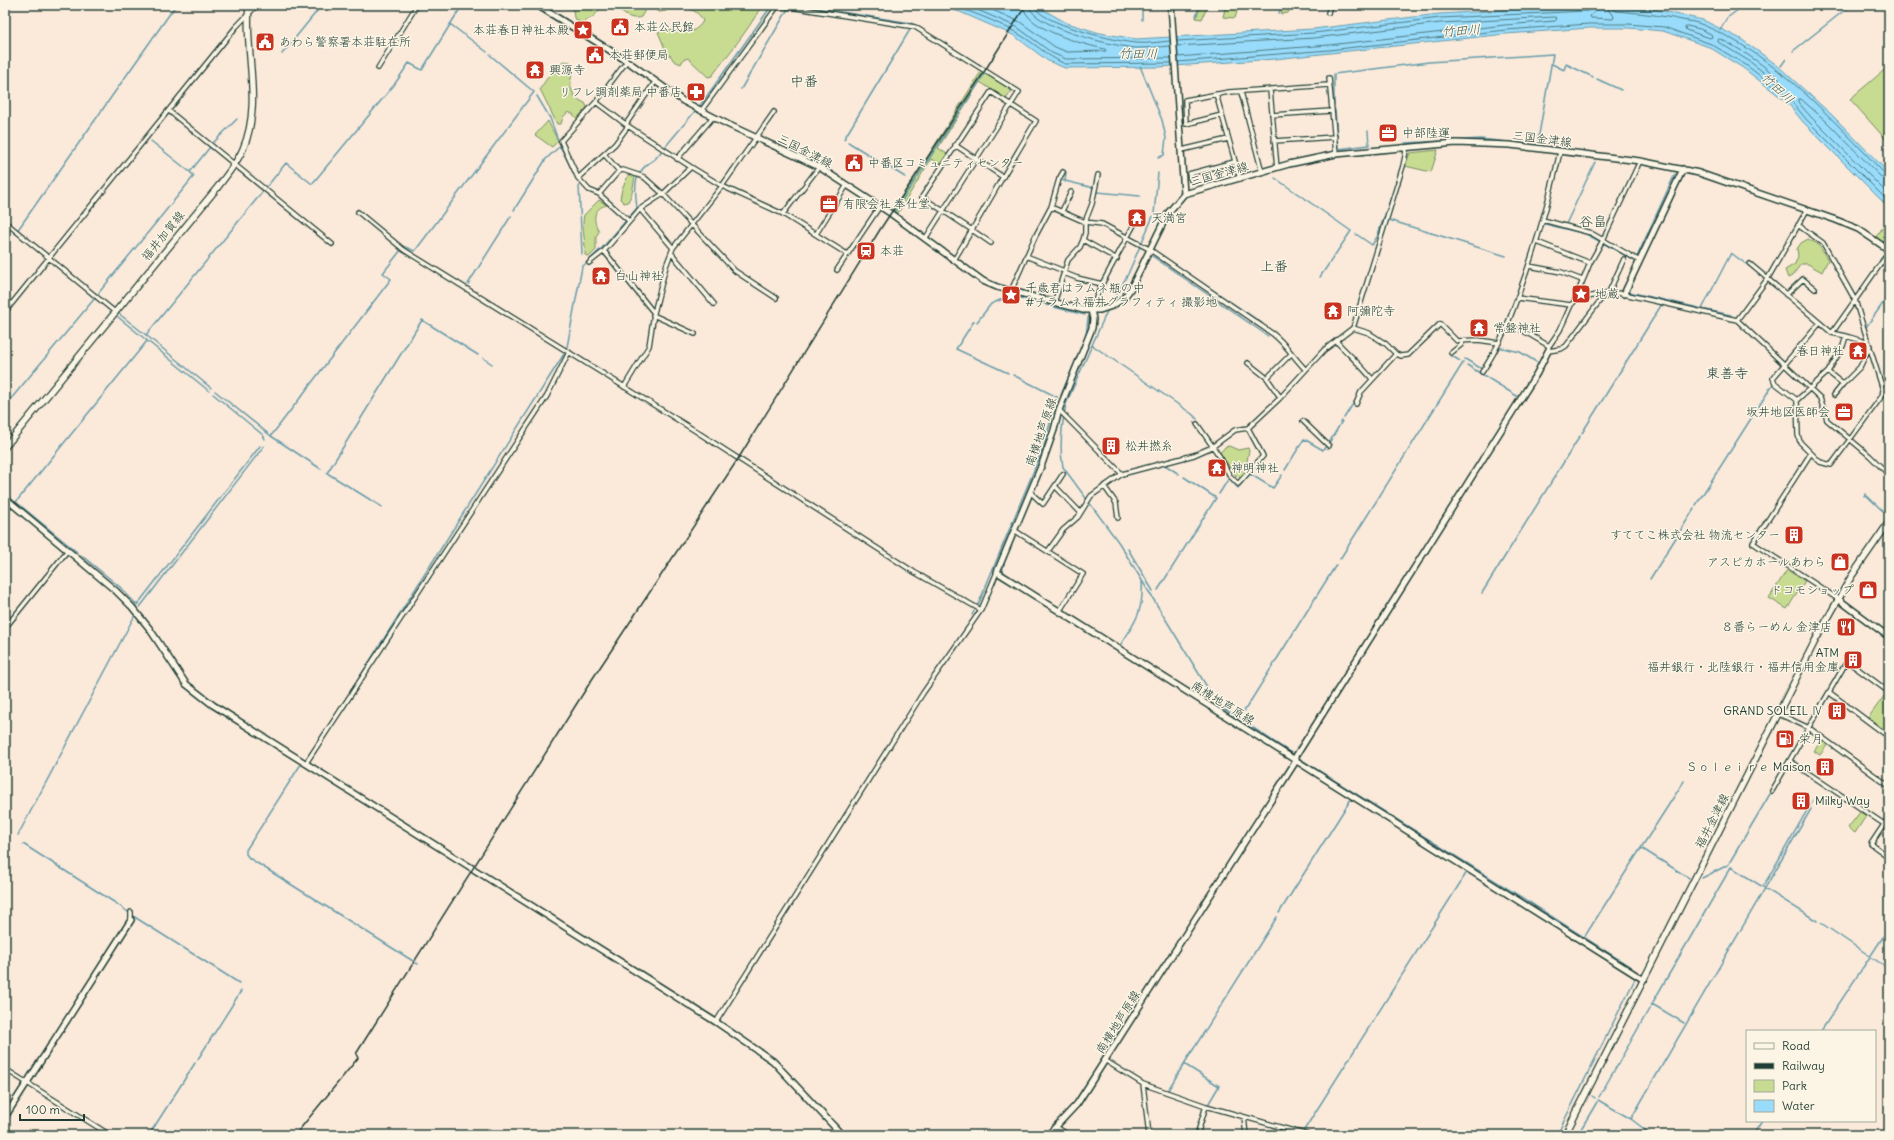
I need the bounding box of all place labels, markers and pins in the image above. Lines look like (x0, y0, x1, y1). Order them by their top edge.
public building icon: 本荘公民館 (609, 16, 631, 38)
place icon: 本荘春日神社本殿 (572, 19, 594, 41)
place label: 本荘公民館 (634, 19, 694, 34)
place label: 本荘春日神社本殿 (473, 22, 569, 37)
public building icon: あわら警察署本荘駐在所 (254, 31, 276, 53)
place label: あわら警察署本荘駐在所 (279, 34, 411, 49)
public building icon: 本荘郵便局 (584, 44, 606, 66)
place label: 本荘郵便局 (609, 47, 669, 62)
temple icon: 興源寺 (524, 59, 546, 81)
place label: 興源寺 (549, 62, 585, 77)
pharmacy icon: リフレ調剤薬局 中番店 (685, 81, 707, 103)
place label: リフレ調剤薬局 中番店 (559, 84, 682, 99)
office icon: 中部陸運 (1377, 122, 1399, 144)
place label: 中部陸運 (1402, 125, 1450, 140)
public building icon: 中番区コミュニティセンター (843, 152, 865, 174)
place label: 中番区コミュニティセンター (868, 155, 1024, 170)
office icon: 有限会社 奉仕堂 (818, 193, 840, 215)
place label: 有限会社 奉仕堂 (843, 196, 930, 211)
temple icon: 天満宮 (1126, 207, 1148, 229)
place label: 天満宮 (1151, 210, 1187, 225)
station icon: 本荘 (855, 240, 877, 262)
place label: 本荘 (880, 243, 904, 258)
temple icon: 白山神社 (590, 265, 612, 287)
place label: 白山神社 (615, 268, 663, 283)
place label: 千歳君はラムネ瓶の中 #チラムネ福井グラフィティ 撮影地 (1025, 280, 1217, 309)
place icon: 地蔵 (1570, 283, 1592, 305)
place icon: 千歳君はラムネ瓶の中 #チラムネ福井グラフィティ 撮影地 (1000, 284, 1022, 306)
place label: 地蔵 (1595, 286, 1619, 301)
temple icon: 阿彌陀寺 (1322, 300, 1344, 322)
place label: 阿彌陀寺 (1347, 303, 1395, 318)
temple icon: 常盤神社 (1468, 317, 1490, 339)
place label: 常盤神社 (1493, 320, 1541, 335)
temple icon: 春日神社 (1847, 340, 1869, 362)
place label: 春日神社 (1796, 343, 1844, 358)
office icon: 坂井地区医師会 (1833, 401, 1855, 423)
place label: 坂井地区医師会 (1746, 404, 1830, 419)
building icon: 松井撚糸 (1100, 435, 1122, 457)
place label: 松井撚糸 (1125, 438, 1173, 453)
temple icon: 神明神社 (1206, 457, 1228, 479)
place label: 神明神社 (1231, 460, 1279, 475)
building icon: すててこ株式会社 物流センター (1783, 524, 1805, 546)
place label: すててこ株式会社 物流センター (1610, 527, 1780, 542)
shop icon: アスピカホールあわら (1829, 551, 1851, 573)
place label: アスピカホールあわら (1707, 554, 1826, 569)
shop icon: ドコモショップ (1857, 579, 1879, 601)
place label: ドコモショップ (1770, 582, 1854, 597)
restaurant icon: ８番らーめん 金津店 (1835, 616, 1857, 638)
place label: ８番らーめん 金津店 (1721, 619, 1832, 634)
place label: ATM 福井銀行・北陸銀行・福井信用金庫 (1647, 645, 1839, 674)
building icon: ATM 福井銀行・北陸銀行・福井信用金庫 (1842, 649, 1864, 671)
building icon: GRAND SOLEIL Ⅳ (1826, 700, 1848, 722)
place label: GRAND SOLEIL Ⅳ (1723, 703, 1823, 718)
fuel station icon: 栄月 (1774, 728, 1796, 750)
place label: 栄月 (1799, 731, 1823, 746)
building icon: Ｓｏｌｅｉｒｅ Maison (1814, 756, 1836, 778)
place label: Ｓｏｌｅｉｒｅ Maison (1686, 759, 1811, 774)
building icon: Milky Way (1790, 790, 1812, 812)
place label: Milky Way (1815, 793, 1870, 808)

